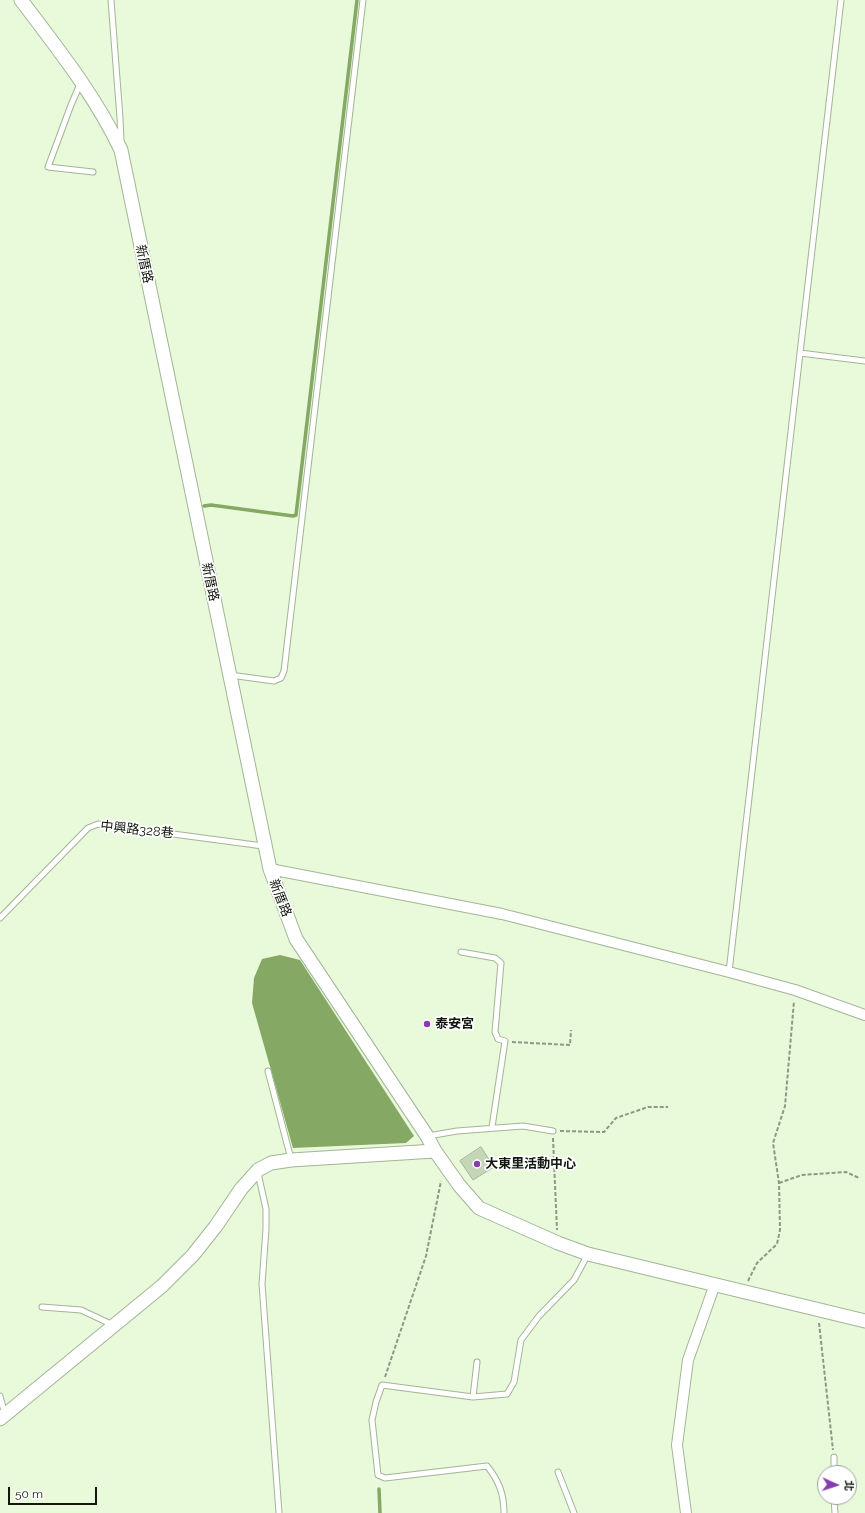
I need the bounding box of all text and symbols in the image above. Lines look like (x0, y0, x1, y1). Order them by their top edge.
street label: 新厝路 (132, 243, 156, 285)
street label: 新厝路 (198, 561, 222, 603)
street label: 中興路328巷 (100, 818, 174, 842)
street label: 新厝路 (266, 877, 294, 919)
place label: 泰安宮 (435, 1016, 474, 1032)
marker: 泰安宮 (422, 1019, 432, 1029)
place label: 大東里活動中心 (485, 1156, 576, 1172)
marker: 大東里活動中心 (472, 1159, 482, 1169)
north arrow (817, 1465, 857, 1505)
scale bar (10, 1479, 99, 1505)
text: 北 (842, 1480, 855, 1491)
text: 50 m (15, 1487, 43, 1501)

